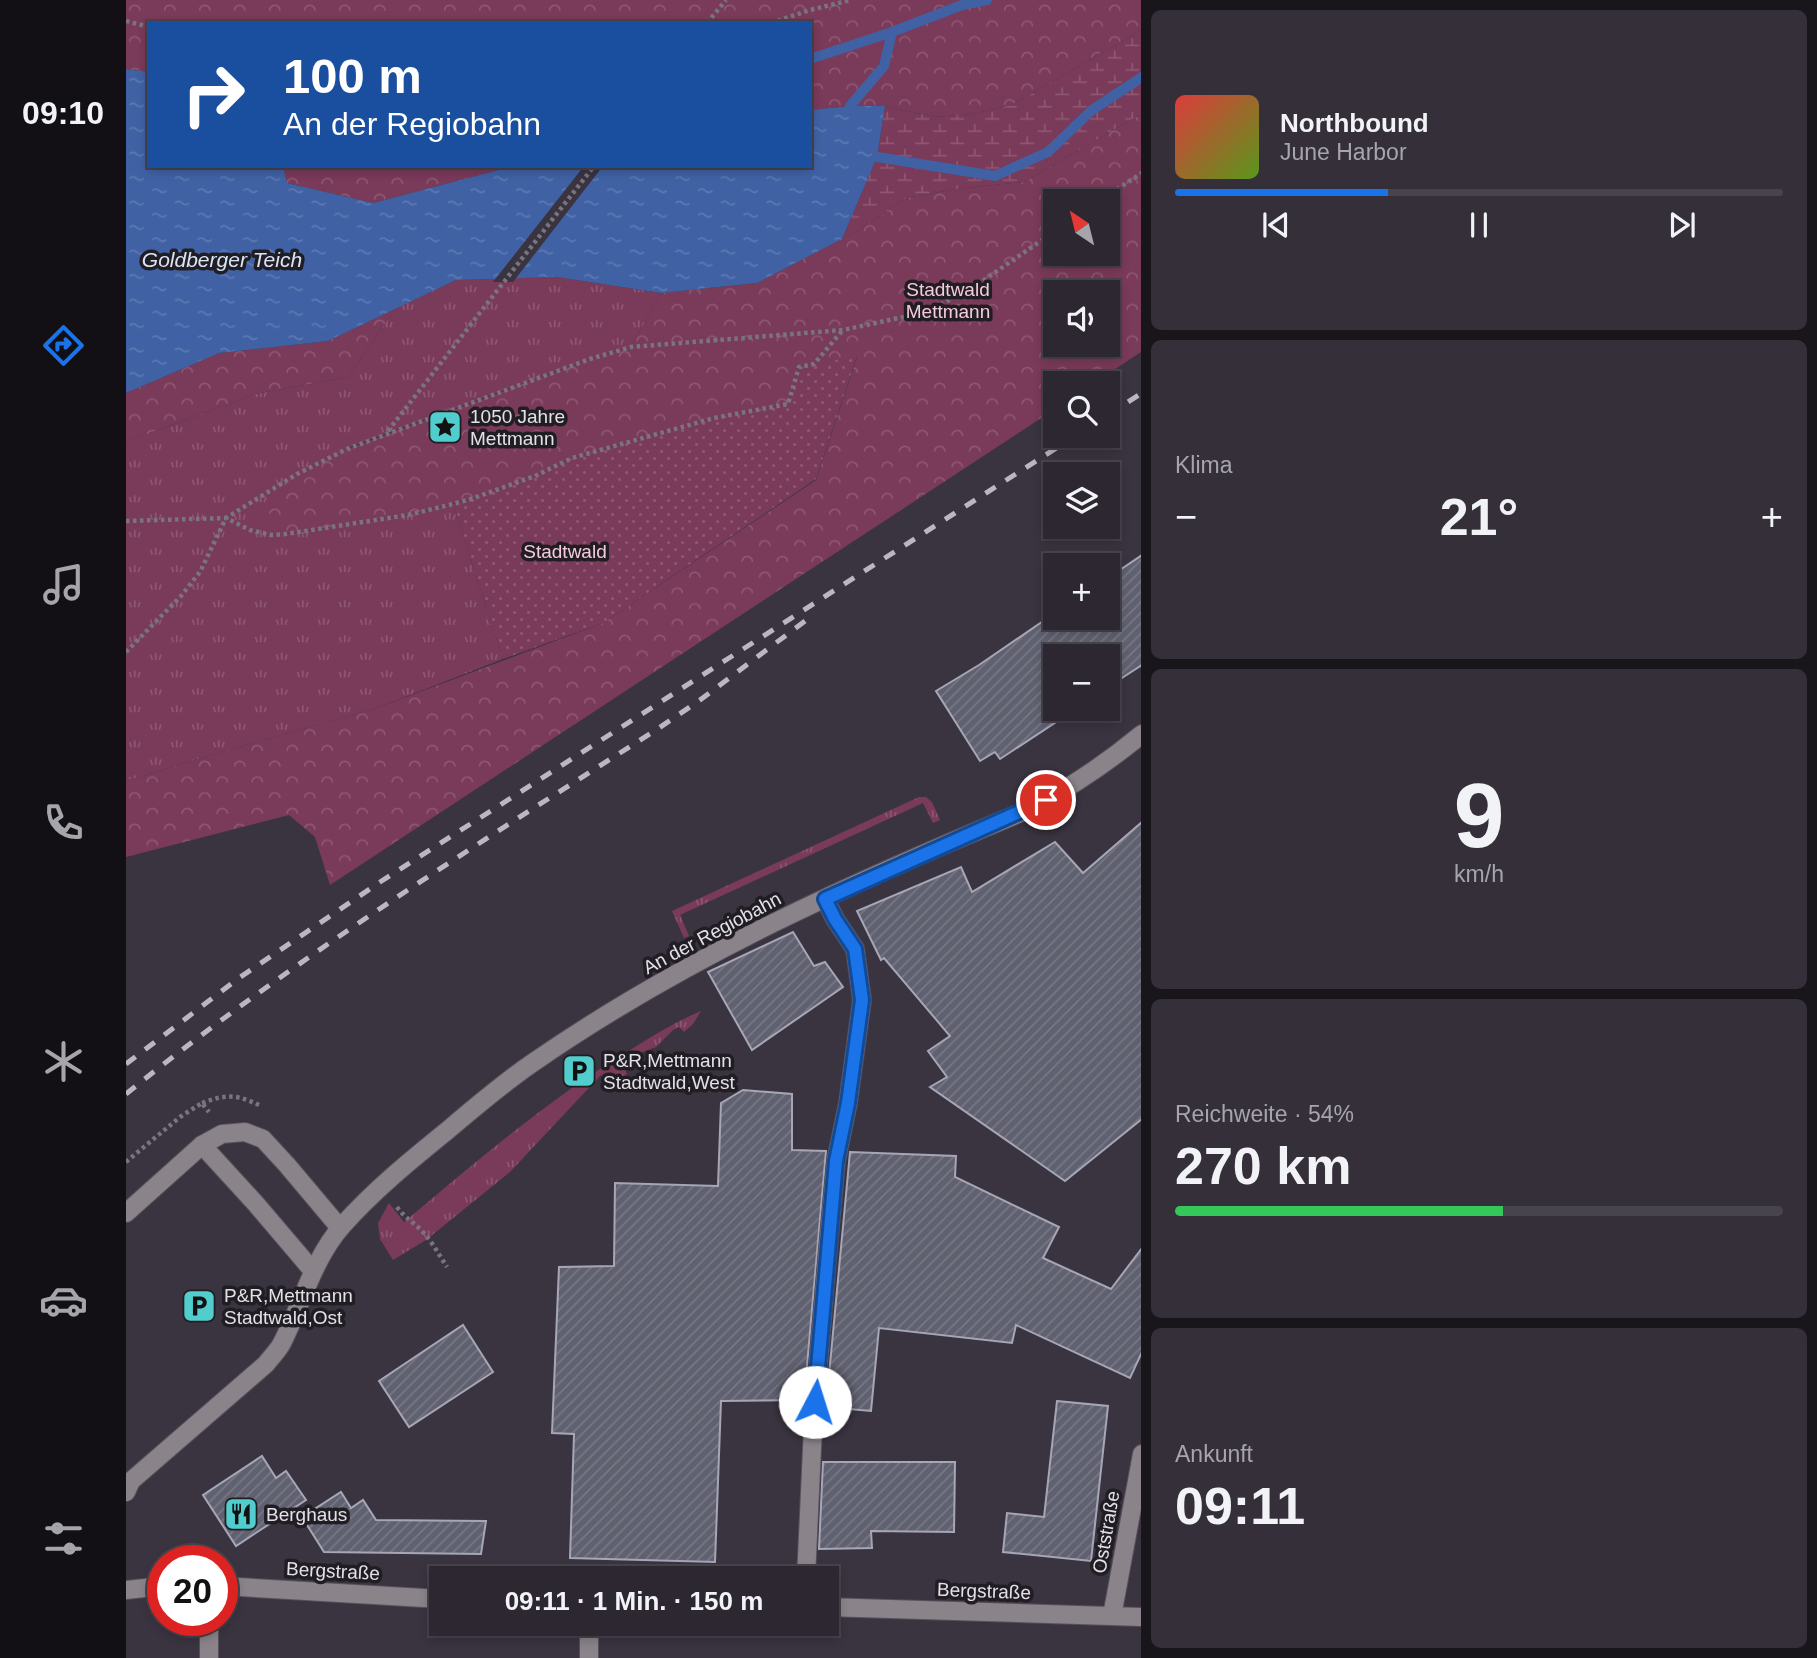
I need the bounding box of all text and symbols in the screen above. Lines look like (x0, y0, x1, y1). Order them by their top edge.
icon: right (168, 49, 259, 140)
text: 100 m (283, 49, 422, 103)
text: 09:10 (22, 95, 104, 131)
text: An der Regiobahn (283, 106, 541, 142)
text: Northbound (1280, 108, 1429, 138)
text: June Harbor (1280, 139, 1407, 165)
north arrow (1043, 189, 1120, 266)
map controls (1043, 189, 1120, 721)
icon: previous (1257, 206, 1295, 244)
icon: pause (1460, 206, 1498, 244)
icon: next (1663, 206, 1701, 244)
water label: Goldberger Teich (142, 248, 302, 271)
park label: Stadtwald Mettmann (906, 279, 990, 322)
button: sound (1043, 280, 1120, 357)
icon: directions (39, 321, 88, 370)
button: search (1043, 371, 1120, 448)
place label: 1050 Jahre Mettmann (470, 406, 565, 449)
place icon: 1050 Jahre Mettmann (426, 408, 464, 446)
text: Klima (1175, 452, 1233, 478)
button: layers (1043, 462, 1120, 539)
text: 21° (1440, 488, 1518, 546)
text: − (1175, 496, 1197, 538)
text: + (1761, 496, 1783, 538)
park label: Stadtwald (523, 541, 607, 562)
button: + (1043, 553, 1120, 630)
icon: music (39, 560, 88, 609)
button: − (1043, 644, 1120, 721)
text: 9 (1454, 765, 1504, 866)
pin (1016, 770, 1076, 830)
icon: arrive (1027, 781, 1065, 819)
icon: phone (39, 798, 88, 847)
text: km/h (1454, 861, 1504, 887)
street label: An der Regiobahn (639, 888, 785, 978)
icon: climate (39, 1037, 88, 1086)
place label: P&R,Mettmann Stadtwald,West (603, 1050, 735, 1093)
parking icon: P&R,Mettmann Stadtwald,West (560, 1052, 598, 1090)
text: Reichweite · 54% (1175, 1101, 1354, 1127)
text: 270 km (1175, 1137, 1351, 1195)
icon: car (39, 1276, 88, 1325)
place label: P&R,Mettmann Stadtwald,Ost (224, 1285, 353, 1328)
parking icon: P&R,Mettmann Stadtwald,Ost (180, 1287, 218, 1325)
position arrow (778, 1365, 852, 1439)
text: Ankunft (1175, 1441, 1253, 1467)
text: 09:11 (1175, 1477, 1305, 1535)
street label: Oststraße (1088, 1489, 1124, 1575)
restaurant icon: Berghaus (222, 1495, 260, 1533)
place label: Berghaus (266, 1504, 347, 1525)
icon: filters (39, 1514, 88, 1563)
speed limit sign: 20 (147, 1545, 238, 1636)
street label: Bergstraße (286, 1558, 380, 1584)
street label: Bergstraße (937, 1579, 1031, 1603)
text: 09:11 · 1 Min. · 150 m (505, 1586, 763, 1616)

